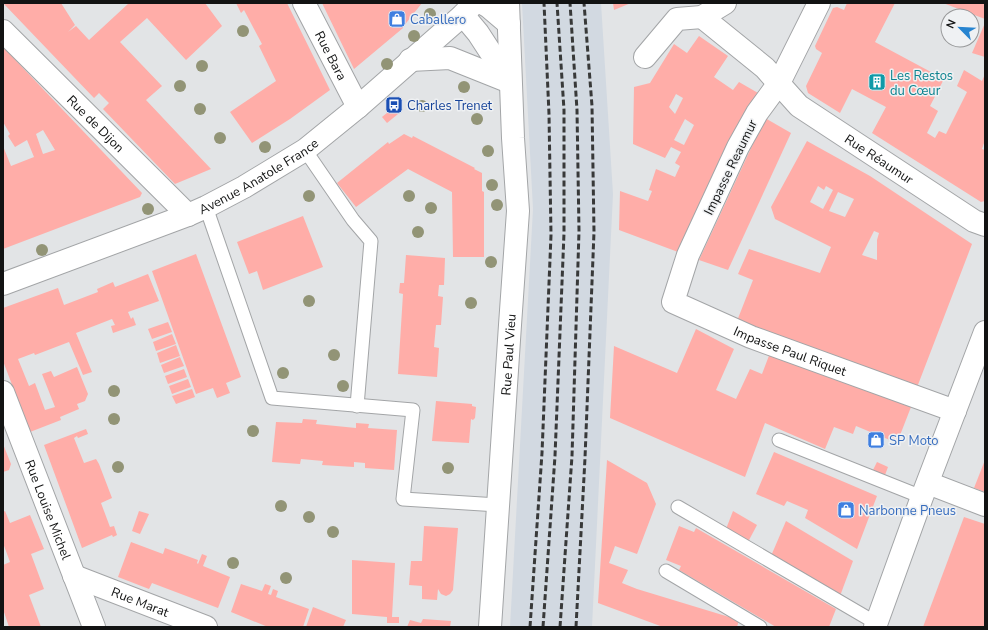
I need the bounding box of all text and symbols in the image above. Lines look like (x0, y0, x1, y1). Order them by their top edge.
north arrow (940, 8, 980, 48)
shop icon: Caballero (387, 9, 407, 29)
place label: Caballero (410, 11, 466, 29)
text: N (943, 17, 960, 31)
street label: Rue Bara (310, 28, 351, 84)
place label: Les Restos du Cœur (890, 67, 953, 100)
building icon: Les Restos du Cœur (867, 72, 887, 92)
street label: Rue de Dijon (62, 91, 128, 157)
bus stop icon: Charles Trenet (384, 95, 404, 115)
place label: Charles Trenet (407, 97, 493, 115)
street label: Impasse Reaumur (700, 116, 762, 218)
street label: Rue Réaumur (841, 130, 917, 189)
street label: Avenue Anatole France (196, 135, 323, 219)
street label: Rue Paul Vieu (497, 313, 521, 396)
street label: Impasse Paul Riquet (730, 322, 849, 381)
shop icon: SP Moto (866, 430, 886, 450)
place label: SP Moto (889, 432, 939, 450)
street label: Rue Louise Michel (20, 457, 75, 563)
shop icon: Narbonne Pneus (836, 500, 856, 520)
place label: Narbonne Pneus (859, 502, 956, 520)
street label: Rue Marat (108, 583, 172, 622)

